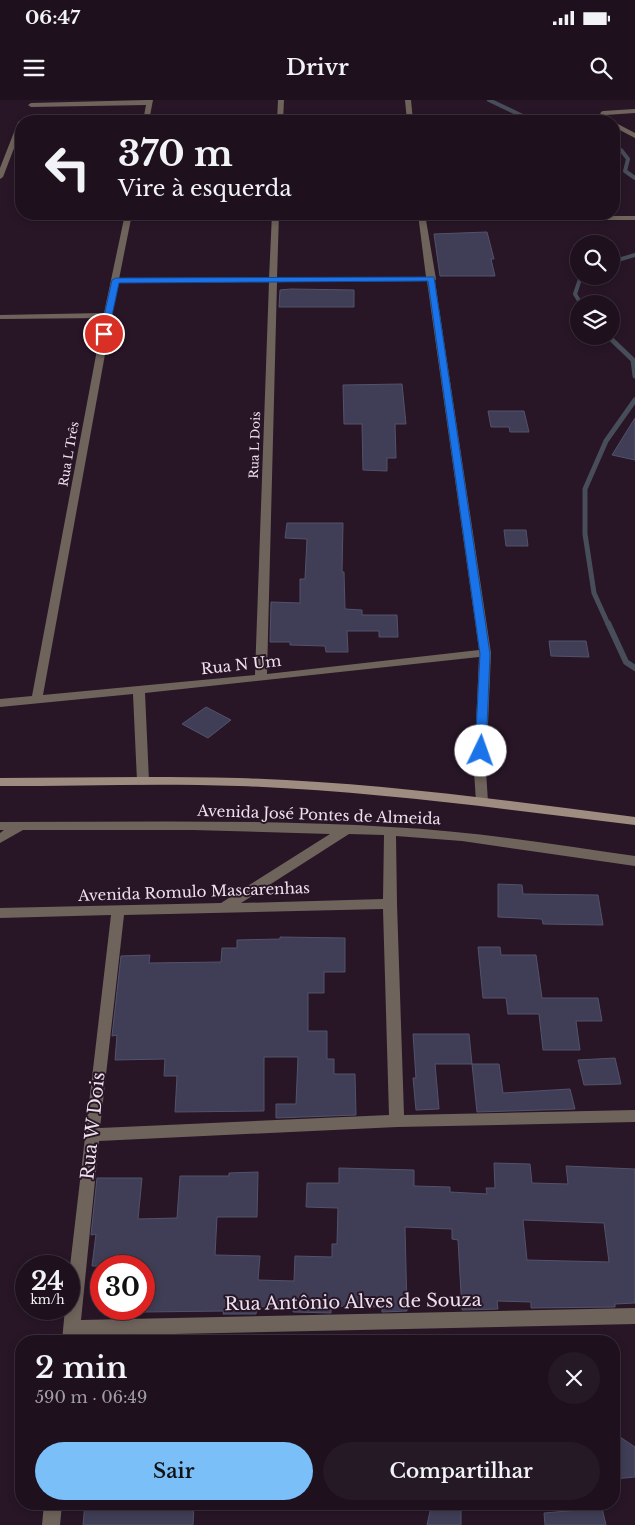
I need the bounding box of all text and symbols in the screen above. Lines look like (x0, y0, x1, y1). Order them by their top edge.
text: 06:47 (25, 6, 80, 29)
icon: menu (20, 54, 48, 82)
text: Drivr (286, 54, 349, 81)
icon: search (587, 54, 615, 82)
text: 370 m (118, 132, 233, 175)
icon: left (35, 135, 100, 200)
text: Vire à esquerda (118, 175, 292, 202)
map controls (570, 235, 620, 345)
button: search (570, 235, 620, 285)
button: layers (570, 295, 620, 345)
pin (83, 313, 125, 355)
icon: arrive (90, 320, 118, 348)
street label: Rua L Dois (246, 411, 263, 479)
street label: Rua L Três (55, 420, 82, 488)
street label: Rua N Um (200, 651, 282, 678)
position arrow (454, 724, 506, 776)
street label: Avenida José Pontes de Almeida (196, 801, 442, 828)
street label: Avenida Romulo Mascarenhas (77, 878, 310, 905)
street label: Rua W Dois (76, 1071, 110, 1181)
speed limit sign: 30 (90, 1255, 155, 1320)
text: 24 (31, 1266, 64, 1297)
street label: Rua Antônio Alves de Souza (224, 1289, 482, 1315)
text: km/h (30, 1292, 65, 1307)
text: 2 min (35, 1349, 127, 1386)
button: close (548, 1352, 600, 1404)
text: 590 m · 06:49 (35, 1387, 147, 1407)
button: Sair (35, 1442, 313, 1500)
button: Compartilhar (323, 1442, 600, 1500)

